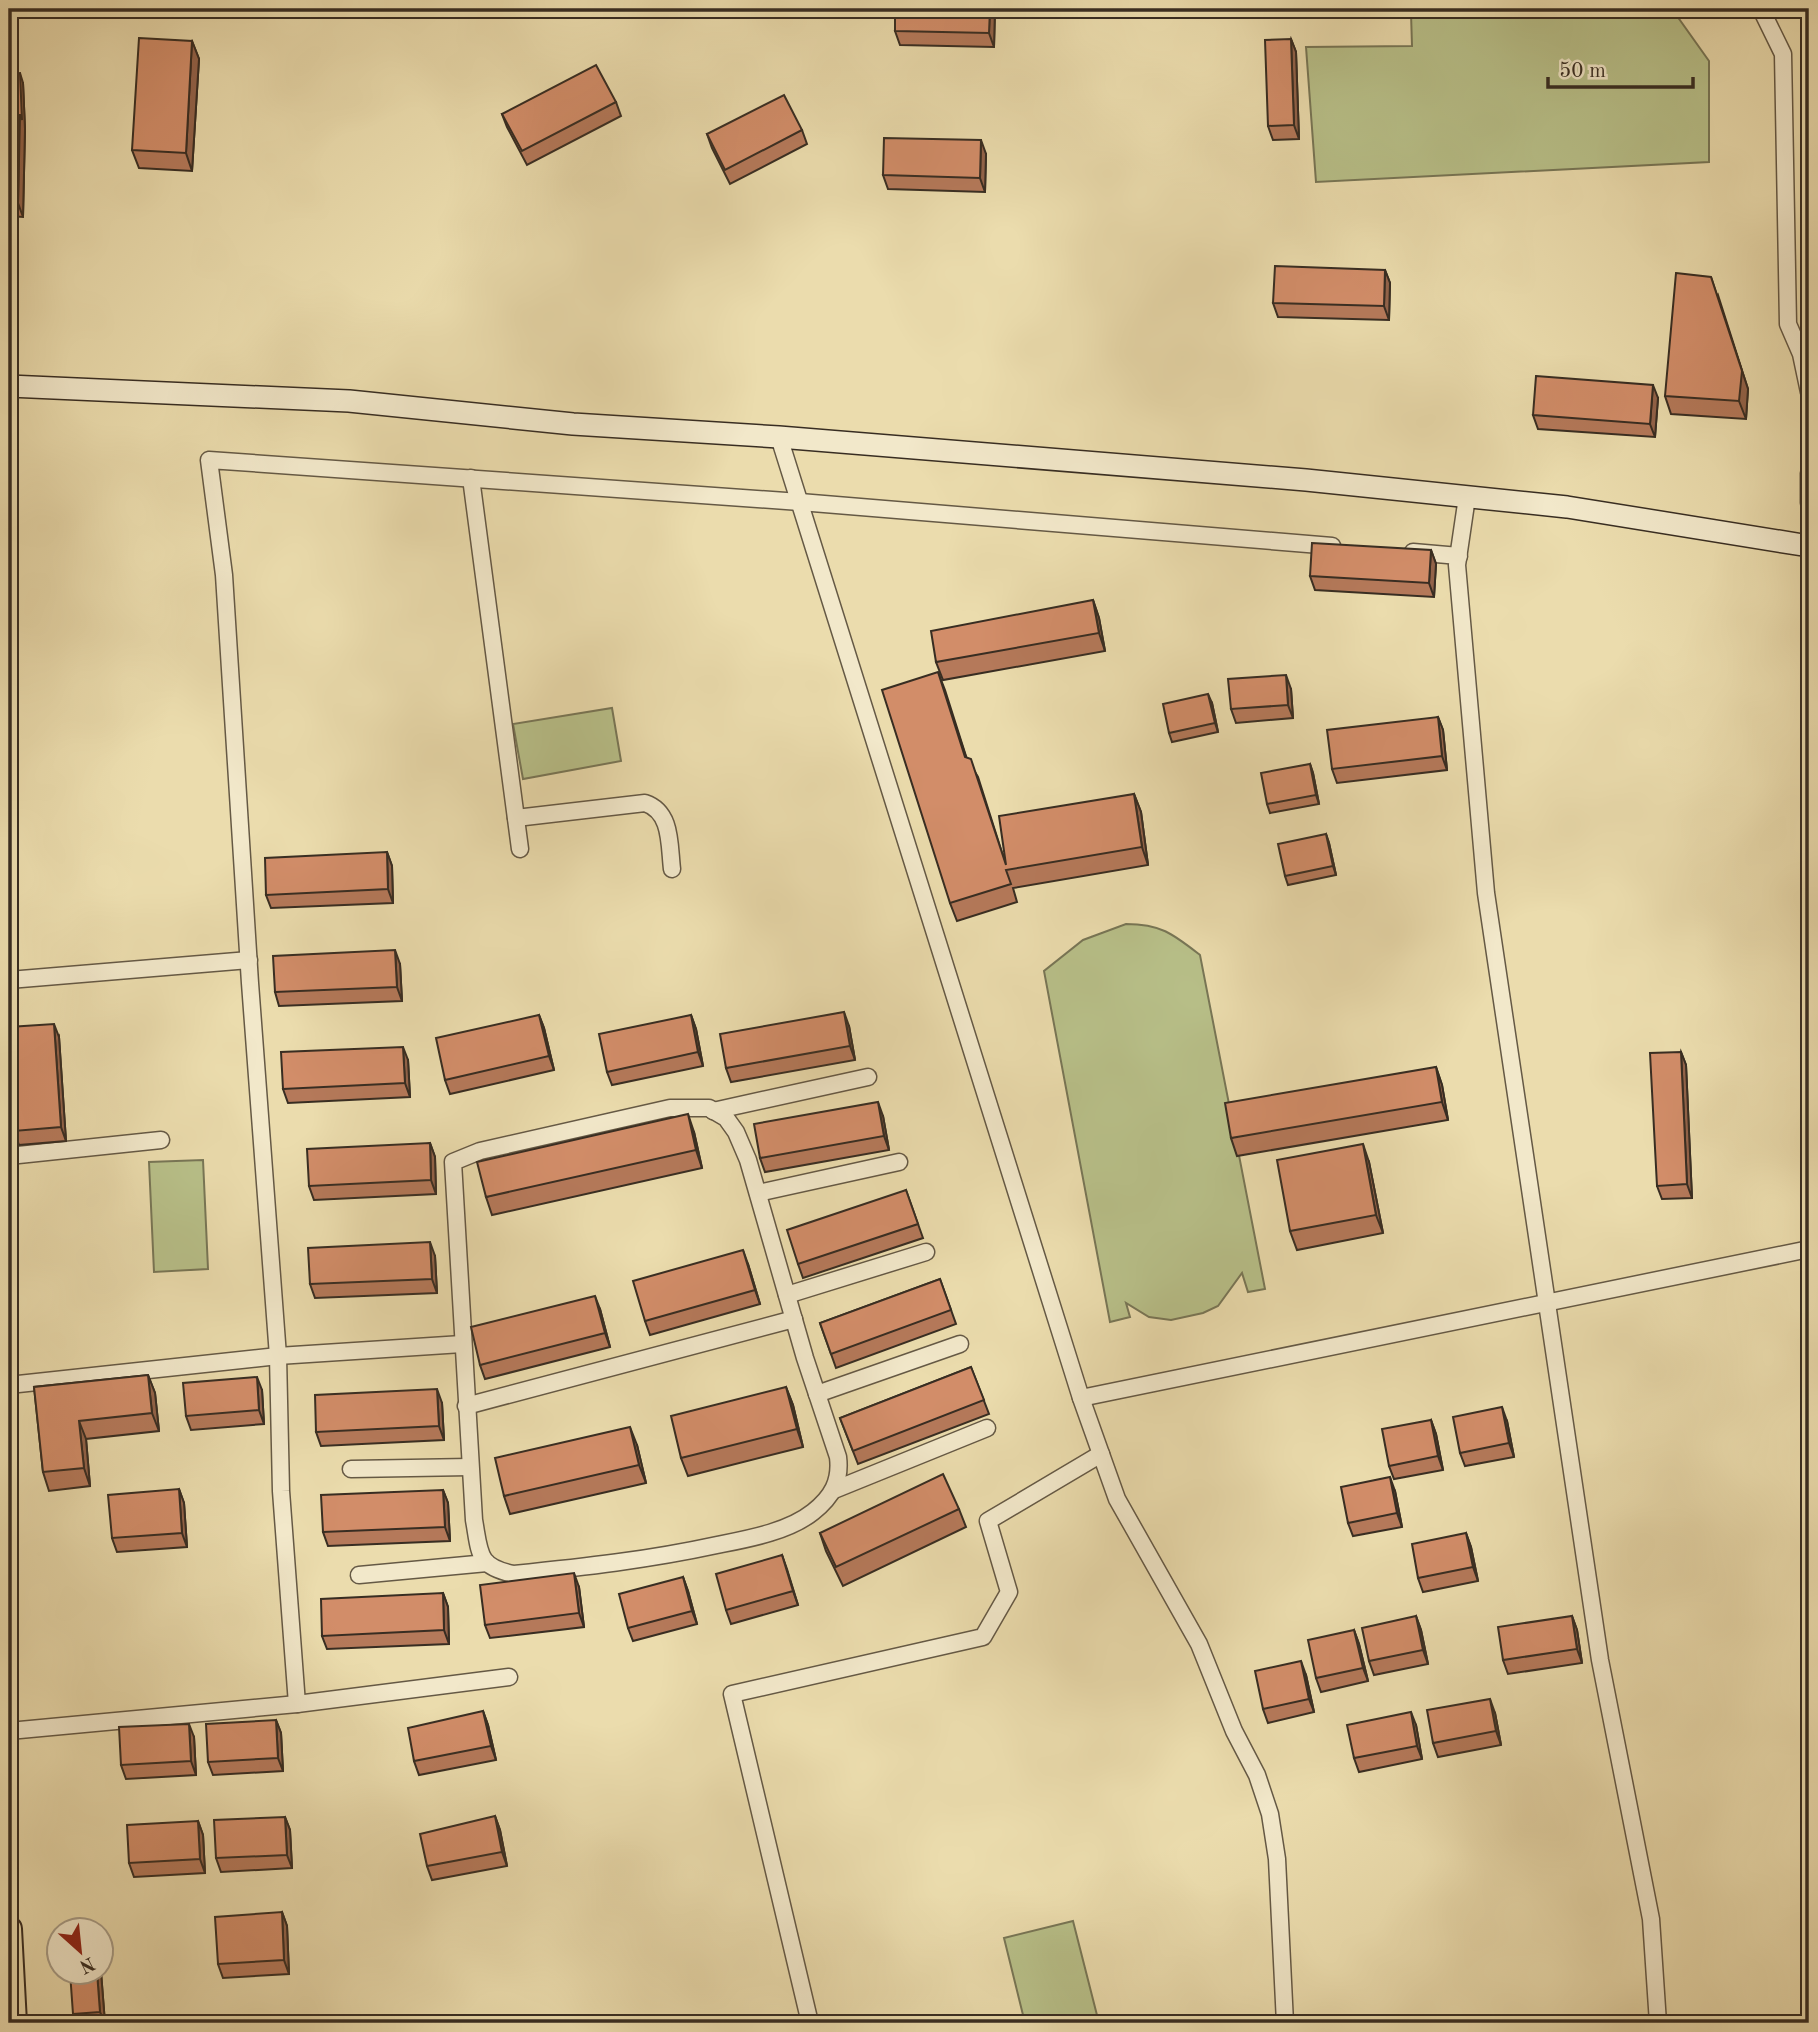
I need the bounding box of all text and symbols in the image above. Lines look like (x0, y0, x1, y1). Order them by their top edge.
scale bar (1548, 46, 1694, 90)
text: 50 m (1559, 61, 1606, 82)
north arrow (46, 1916, 116, 1986)
text: N (75, 1952, 97, 1976)

